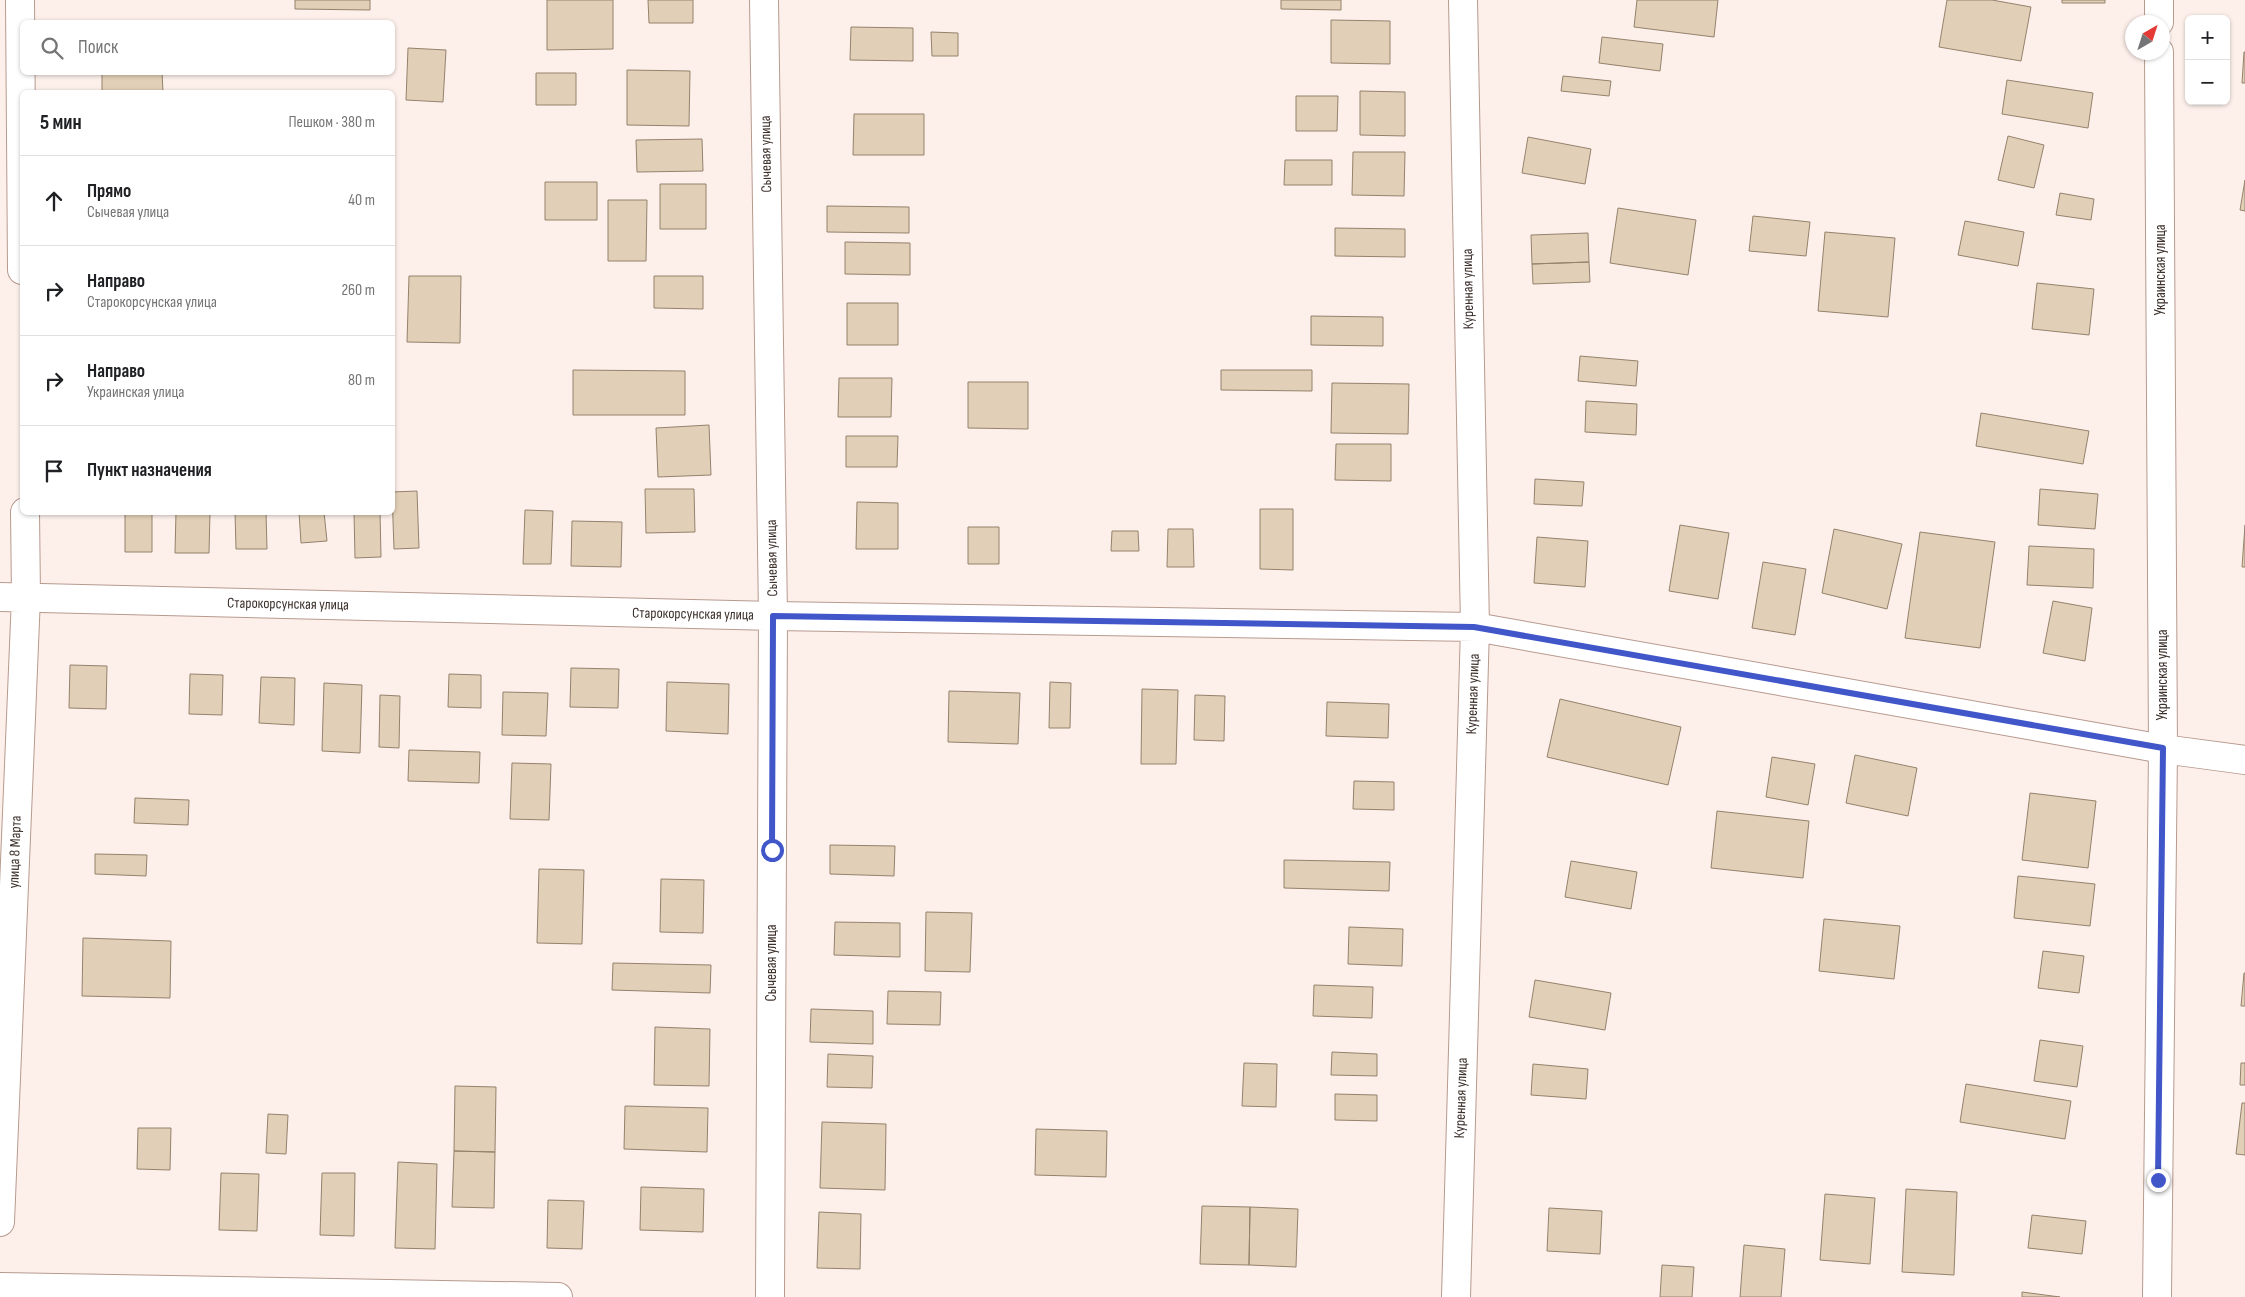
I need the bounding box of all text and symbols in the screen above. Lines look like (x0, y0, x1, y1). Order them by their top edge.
north arrow (2125, 15, 2170, 60)
map controls (2185, 15, 2230, 105)
button: + (2185, 15, 2230, 60)
search box (20, 20, 395, 75)
icon: search (38, 34, 66, 62)
text: Поиск (78, 36, 118, 59)
button: − (2185, 60, 2230, 105)
text: 5 мин (40, 110, 82, 135)
text: Пешком · 380 m (288, 113, 375, 132)
street label: Сычевая улица (756, 115, 776, 193)
text: Прямо (87, 180, 131, 203)
icon: ahead (40, 187, 68, 215)
text: 40 m (348, 191, 375, 210)
text: Сычевая улица (87, 203, 169, 222)
street label: Украинская улица (2151, 224, 2170, 316)
street label: Куренная улица (1458, 248, 1478, 330)
text: Направо (87, 270, 145, 293)
icon: right (40, 277, 68, 305)
text: 260 m (341, 281, 375, 300)
text: Старокорсунская улица (87, 293, 217, 312)
text: Направо (87, 360, 145, 383)
icon: right (40, 367, 68, 395)
text: 80 m (348, 371, 375, 390)
text: Украинская улица (87, 383, 184, 402)
icon: arrive (40, 457, 68, 485)
text: Пункт назначения (87, 459, 212, 482)
street label: Сычевая улица (762, 519, 782, 597)
street label: Старокорсунская улица (227, 593, 349, 615)
street label: Старокорсунская улица (632, 603, 754, 625)
street label: Украинская улица (2153, 629, 2172, 721)
street label: Куренная улица (1462, 653, 1484, 735)
street label: улица 8 Марта (4, 815, 26, 889)
route start (761, 839, 784, 862)
street label: Сычевая улица (762, 924, 781, 1002)
street label: Куренная улица (1450, 1057, 1472, 1139)
route end (2147, 1169, 2170, 1192)

